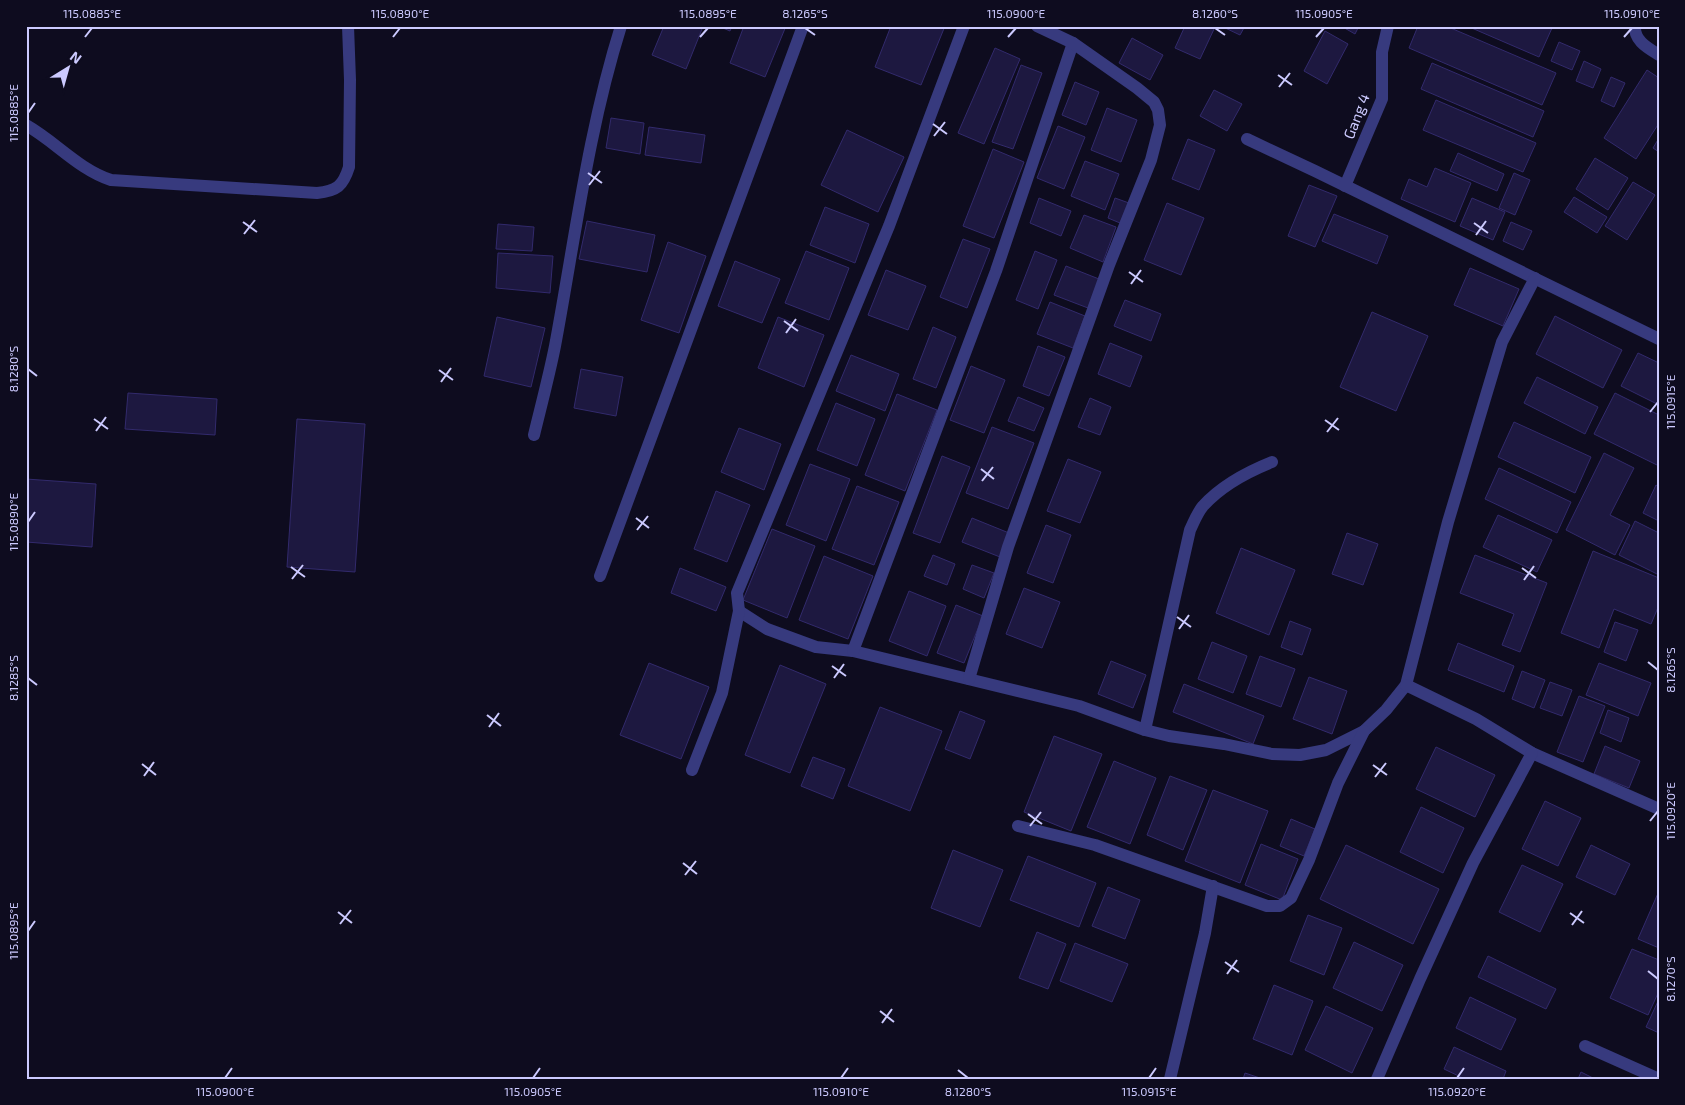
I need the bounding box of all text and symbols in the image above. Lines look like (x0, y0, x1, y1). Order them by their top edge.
text: 115.0885°E (63, 6, 121, 20)
text: 115.0890°E (371, 6, 429, 20)
text: 115.0895°E (679, 6, 737, 20)
text: 8.1265°S (782, 6, 828, 20)
text: 115.0900°E (987, 6, 1045, 20)
text: 8.1260°S (1192, 6, 1238, 20)
text: 115.0905°E (1295, 6, 1353, 20)
text: 115.0910°E (1604, 6, 1660, 20)
north arrow (42, 42, 92, 92)
text: N (67, 47, 85, 67)
text: 115.0885°E (6, 84, 20, 142)
street label: Gang 4 (1339, 91, 1373, 141)
text: 8.1280°S (6, 345, 20, 392)
text: 115.0915°E (1663, 374, 1677, 430)
text: 115.0890°E (6, 493, 20, 551)
text: 8.1265°S (1663, 647, 1677, 693)
text: 8.1285°S (6, 655, 20, 701)
text: 115.0920°E (1663, 782, 1677, 840)
text: 115.0895°E (6, 902, 20, 960)
text: 8.1270°S (1663, 956, 1677, 1002)
text: 115.0900°E (196, 1084, 254, 1098)
text: 115.0905°E (504, 1084, 562, 1098)
text: 115.0910°E (813, 1084, 869, 1098)
text: 8.1280°S (945, 1084, 992, 1098)
text: 115.0915°E (1121, 1084, 1177, 1098)
text: 115.0920°E (1428, 1084, 1486, 1098)

